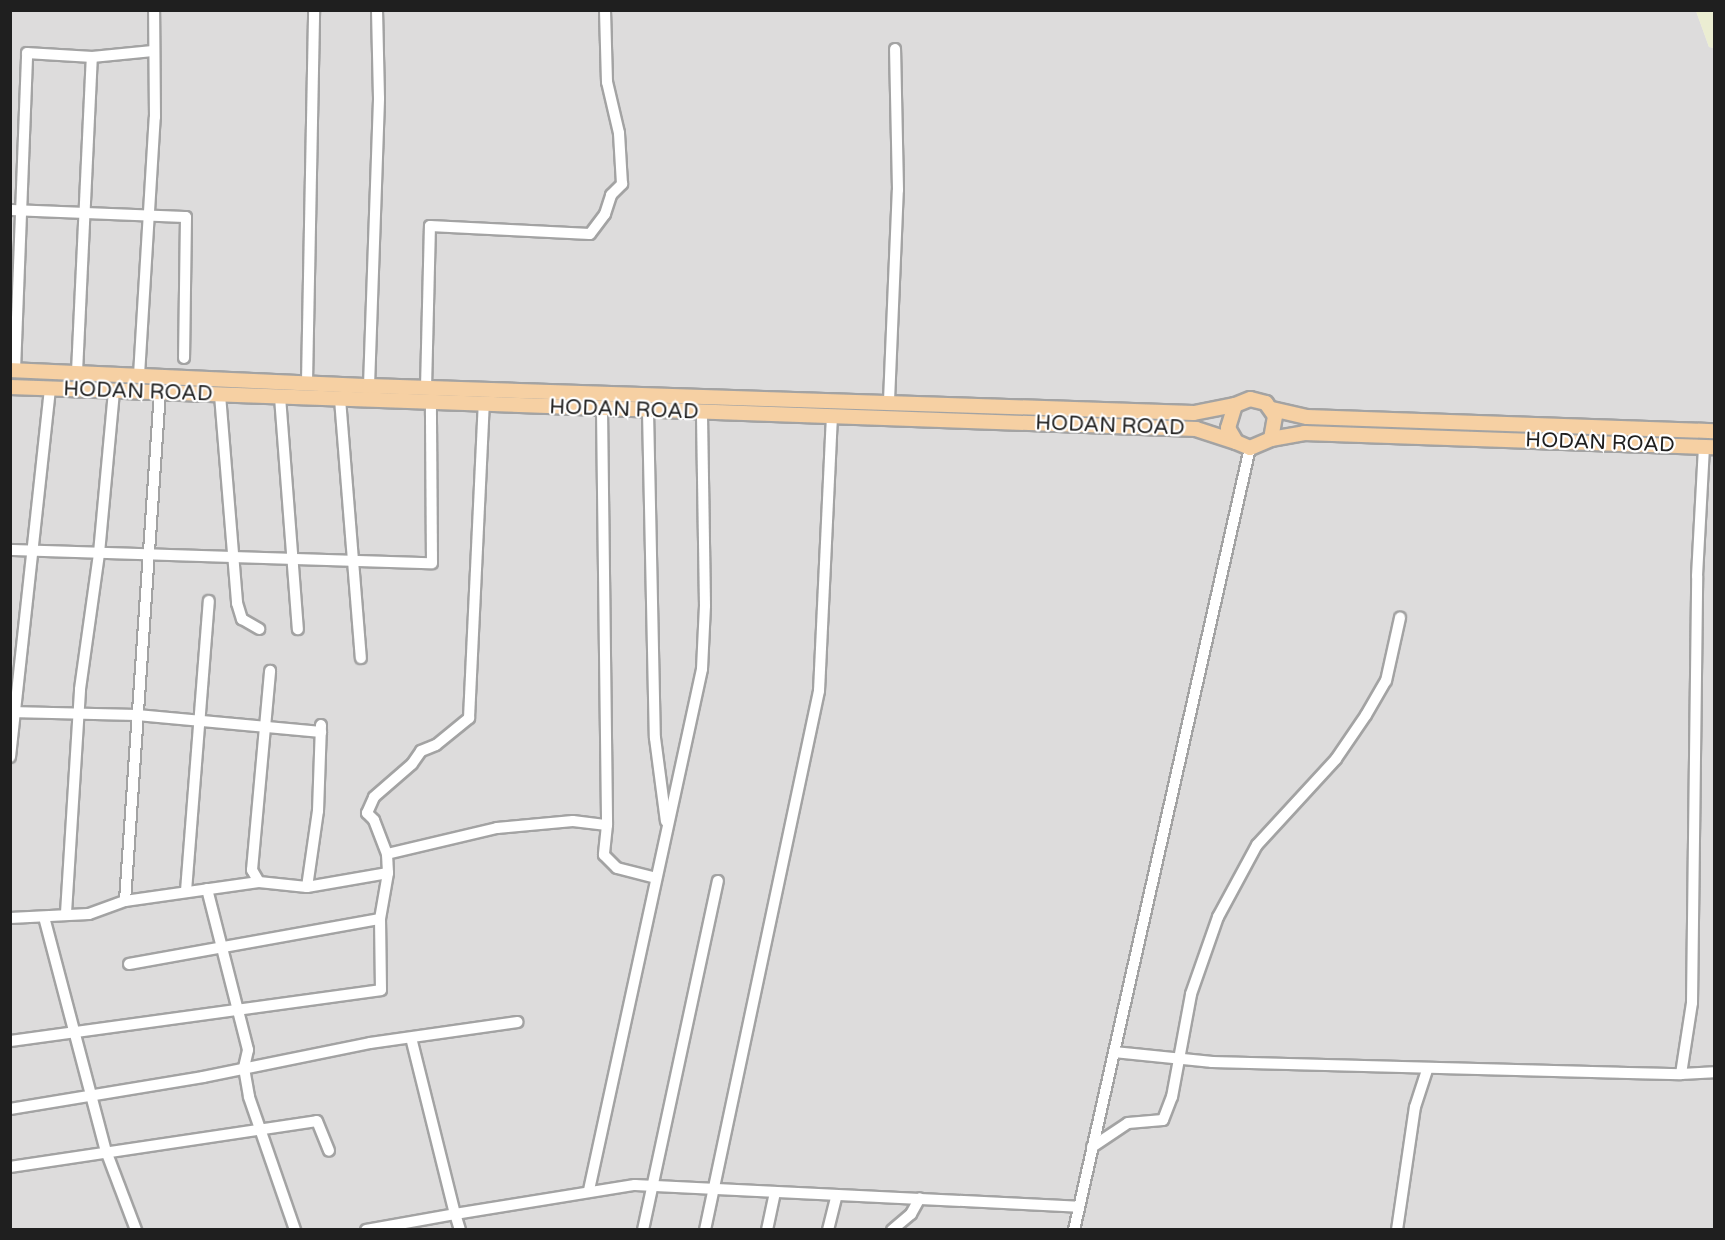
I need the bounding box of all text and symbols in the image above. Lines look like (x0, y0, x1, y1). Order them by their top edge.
street label: HODAN ROAD (63, 377, 213, 407)
street label: HODAN ROAD (549, 395, 699, 425)
street label: HODAN ROAD (1035, 411, 1185, 441)
street label: HODAN ROAD (1525, 428, 1675, 458)

